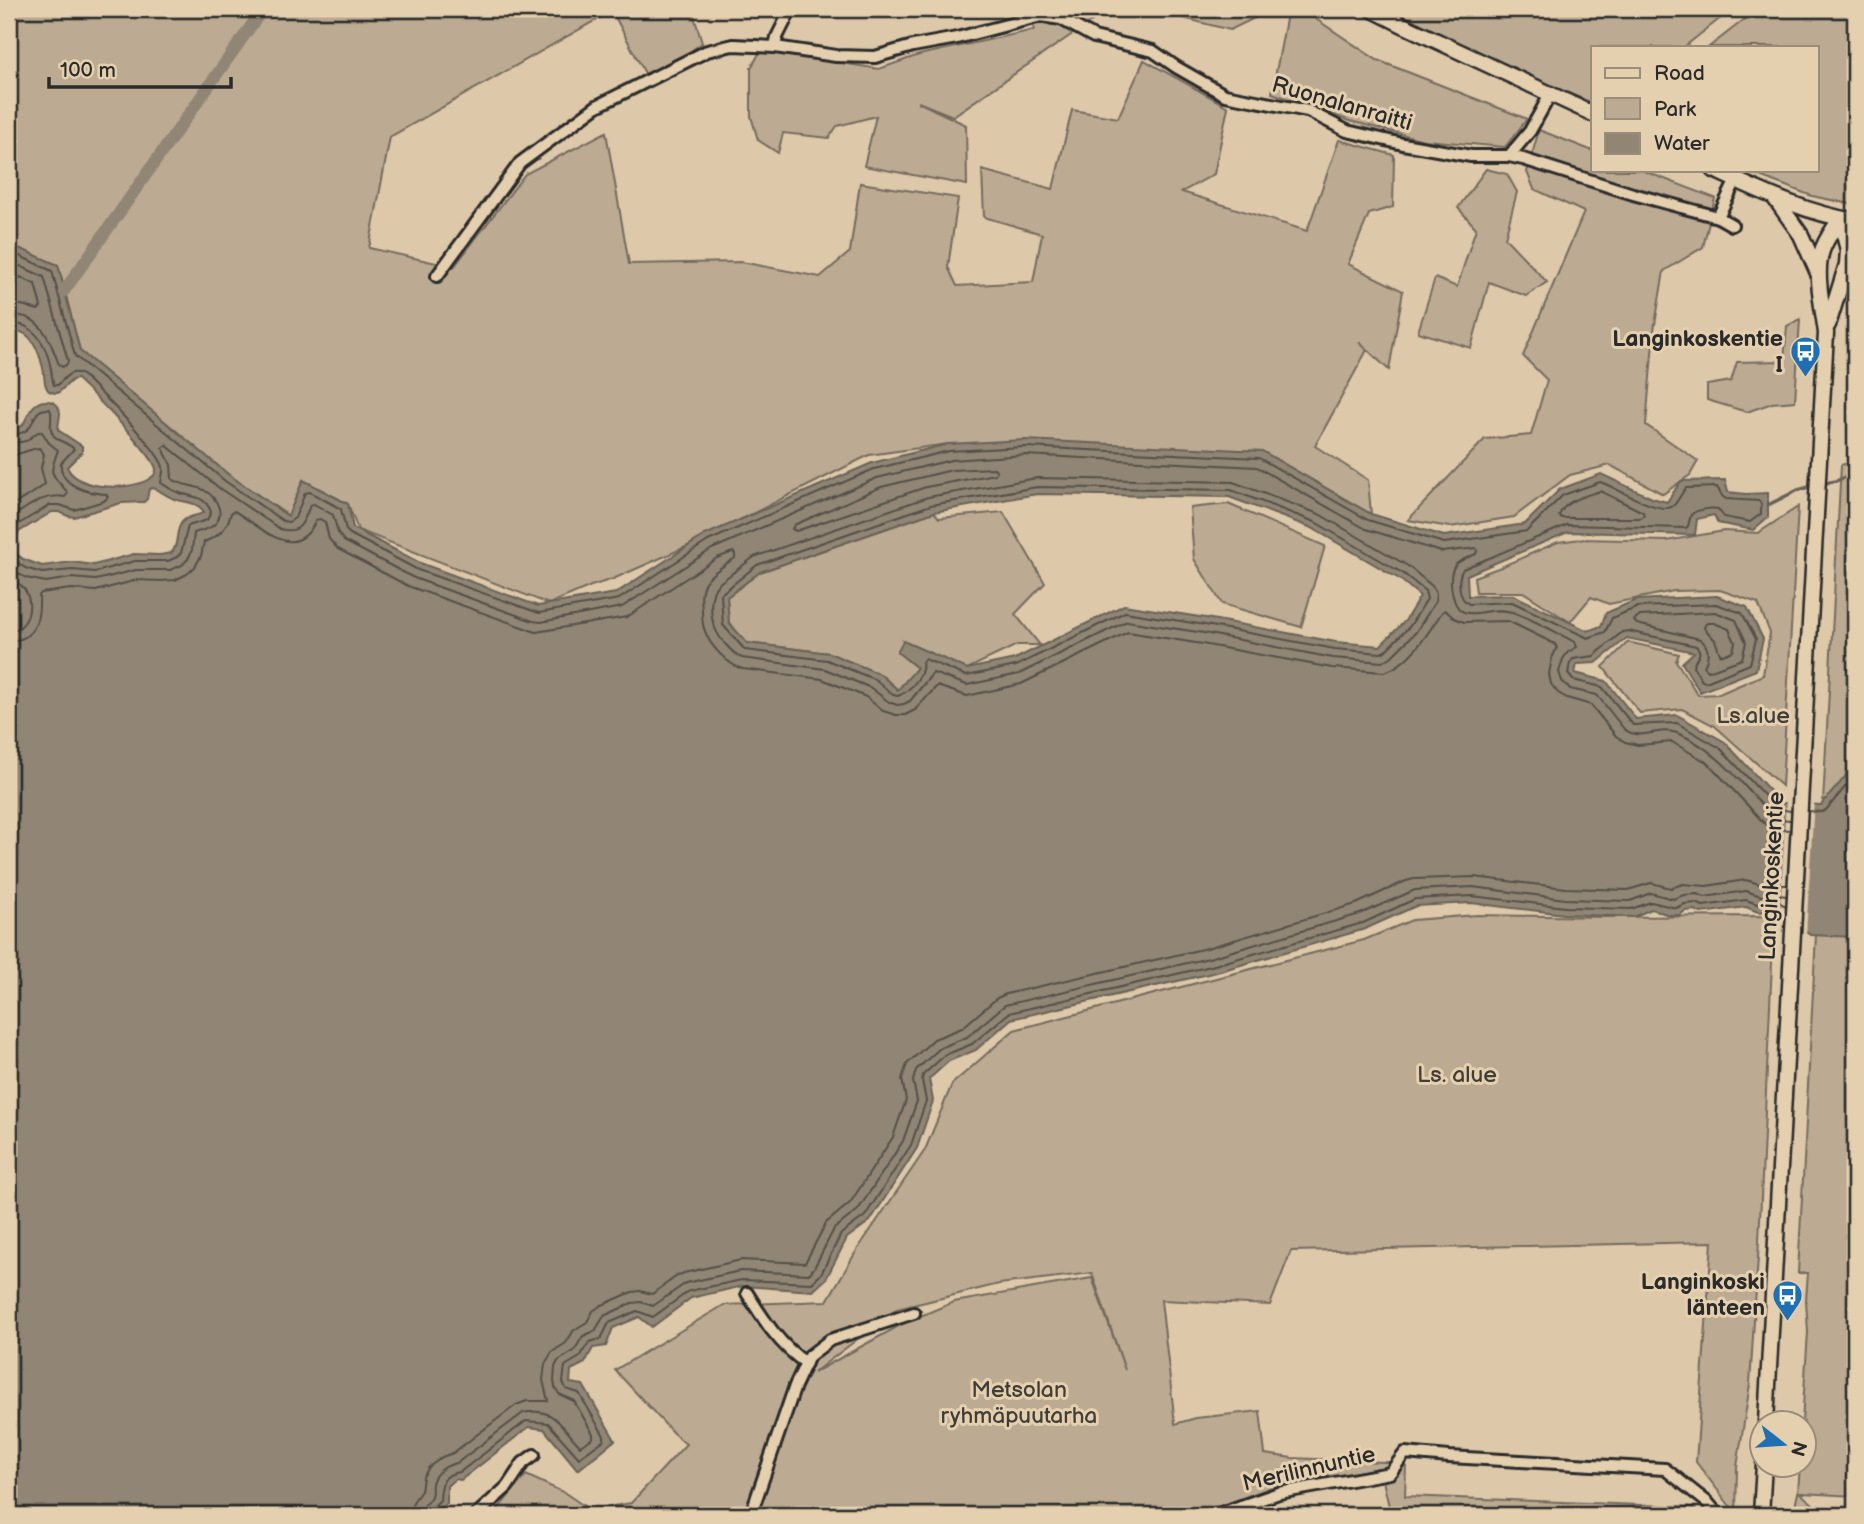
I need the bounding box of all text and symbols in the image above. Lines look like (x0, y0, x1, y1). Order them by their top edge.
scale bar (49, 46, 231, 90)
legend (1591, 46, 1818, 172)
text: 100 m (60, 58, 116, 83)
text: Road (1654, 61, 1705, 86)
street label: Ruonalanraitti (1268, 71, 1416, 137)
text: Park (1654, 97, 1697, 122)
text: Water (1654, 131, 1710, 156)
place label: Langinkoskentie I (1612, 325, 1783, 379)
bus stop icon: Langinkoskentie I (1789, 335, 1823, 379)
park label: Ls.alue (1716, 702, 1790, 730)
street label: Langinkoskentie (1754, 791, 1790, 961)
park label: Ls. alue (1417, 1061, 1497, 1089)
place label: Langinkoski länteen (1641, 1268, 1765, 1322)
bus stop icon: Langinkoski länteen (1771, 1278, 1805, 1322)
park label: Metsolan ryhmäpuutarha (941, 1376, 1097, 1430)
north arrow (1748, 1408, 1818, 1478)
text: N (1785, 1438, 1811, 1459)
street label: Merilinnuntie (1240, 1440, 1378, 1498)

